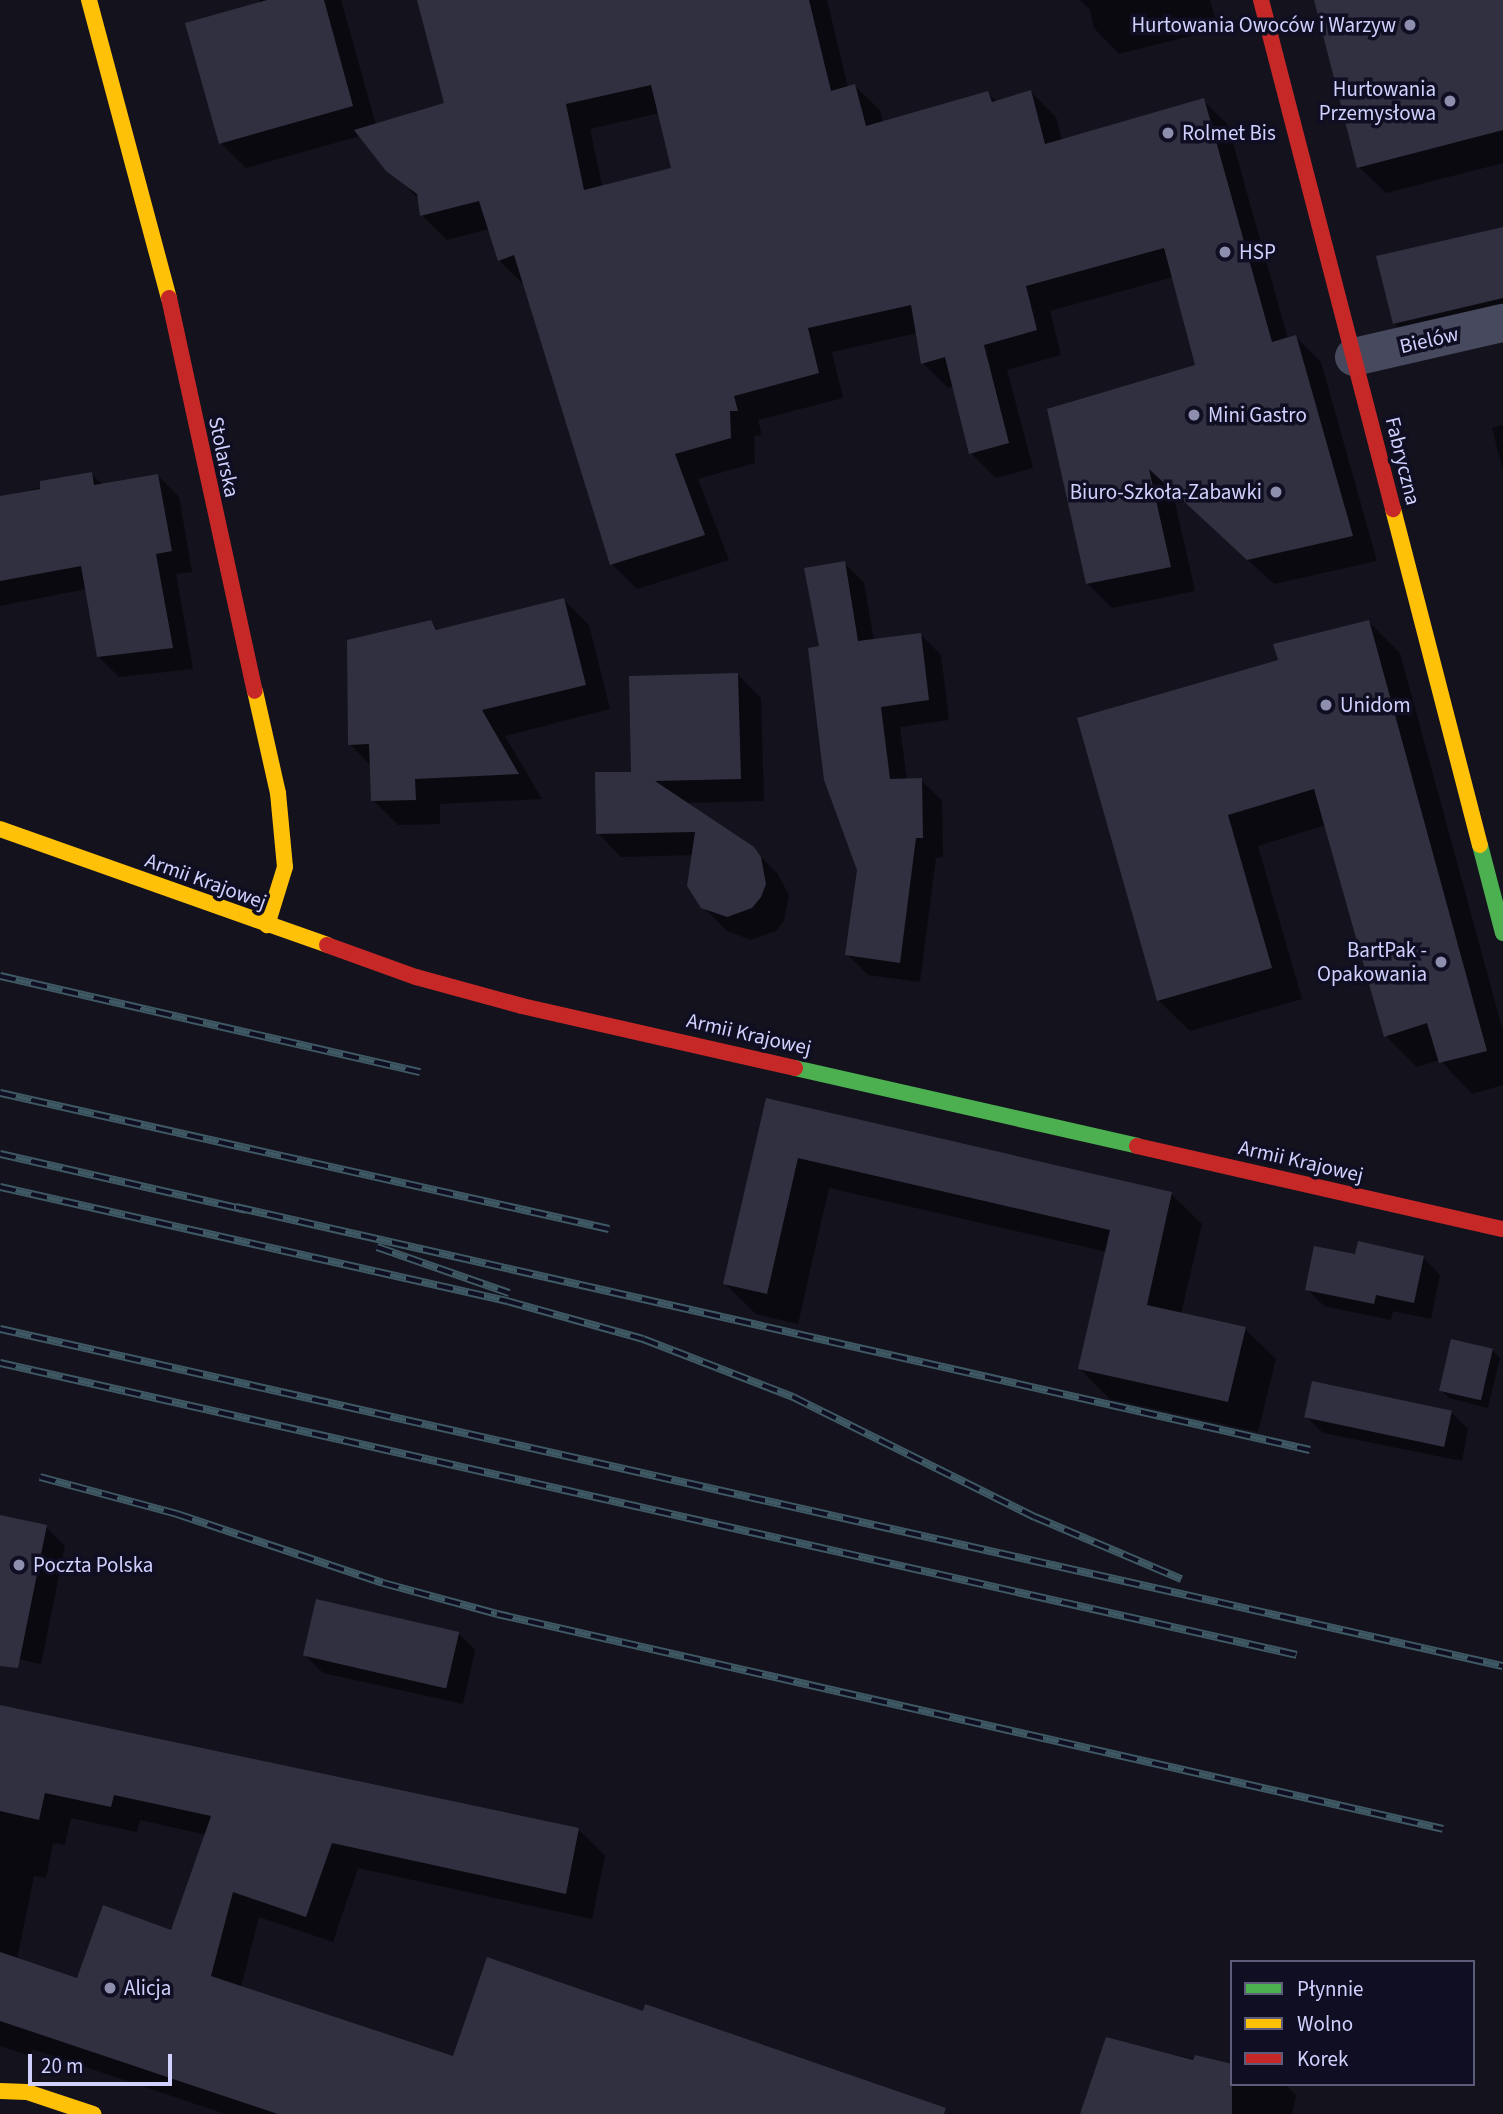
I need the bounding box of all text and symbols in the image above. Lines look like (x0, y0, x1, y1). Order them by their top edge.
place label: Hurtowania Owoców i Warzyw (1131, 12, 1396, 38)
marker: Hurtowania Owoców i Warzyw (1402, 17, 1418, 33)
place label: Hurtowania Przemysłowa (1319, 76, 1436, 126)
marker: Hurtowania Przemysłowa (1442, 93, 1458, 109)
place label: Rolmet Bis (1182, 120, 1276, 146)
marker: Rolmet Bis (1160, 125, 1176, 141)
place label: HSP (1239, 239, 1276, 265)
marker: HSP (1217, 244, 1233, 260)
street label: Bielów (1397, 321, 1461, 359)
place label: Mini Gastro (1208, 402, 1307, 428)
marker: Mini Gastro (1186, 407, 1202, 423)
street label: Stolarska (203, 414, 245, 500)
street label: Fabryczna (1380, 414, 1426, 508)
place label: Biuro-Szkoła-Zabawki (1070, 479, 1262, 505)
marker: Biuro-Szkoła-Zabawki (1268, 484, 1284, 500)
place label: Unidom (1340, 692, 1411, 718)
marker: Unidom (1318, 697, 1334, 713)
street label: Armii Krajowej (142, 847, 270, 915)
place label: BartPak - Opakowania (1317, 937, 1427, 987)
marker: BartPak - Opakowania (1433, 954, 1449, 970)
street label: Armii Krajowej (684, 1007, 814, 1061)
street label: Armii Krajowej (1236, 1134, 1366, 1188)
place label: Poczta Polska (33, 1552, 153, 1578)
marker: Poczta Polska (11, 1557, 27, 1573)
legend (1230, 1960, 1475, 2086)
text: Płynnie (1297, 1974, 1364, 2004)
place label: Alicja (124, 1975, 171, 2001)
marker: Alicja (102, 1980, 118, 1996)
text: Wolno (1297, 2009, 1353, 2039)
scale bar (32, 2040, 175, 2084)
text: Korek (1297, 2044, 1348, 2074)
text: 20 m (41, 2051, 83, 2081)

